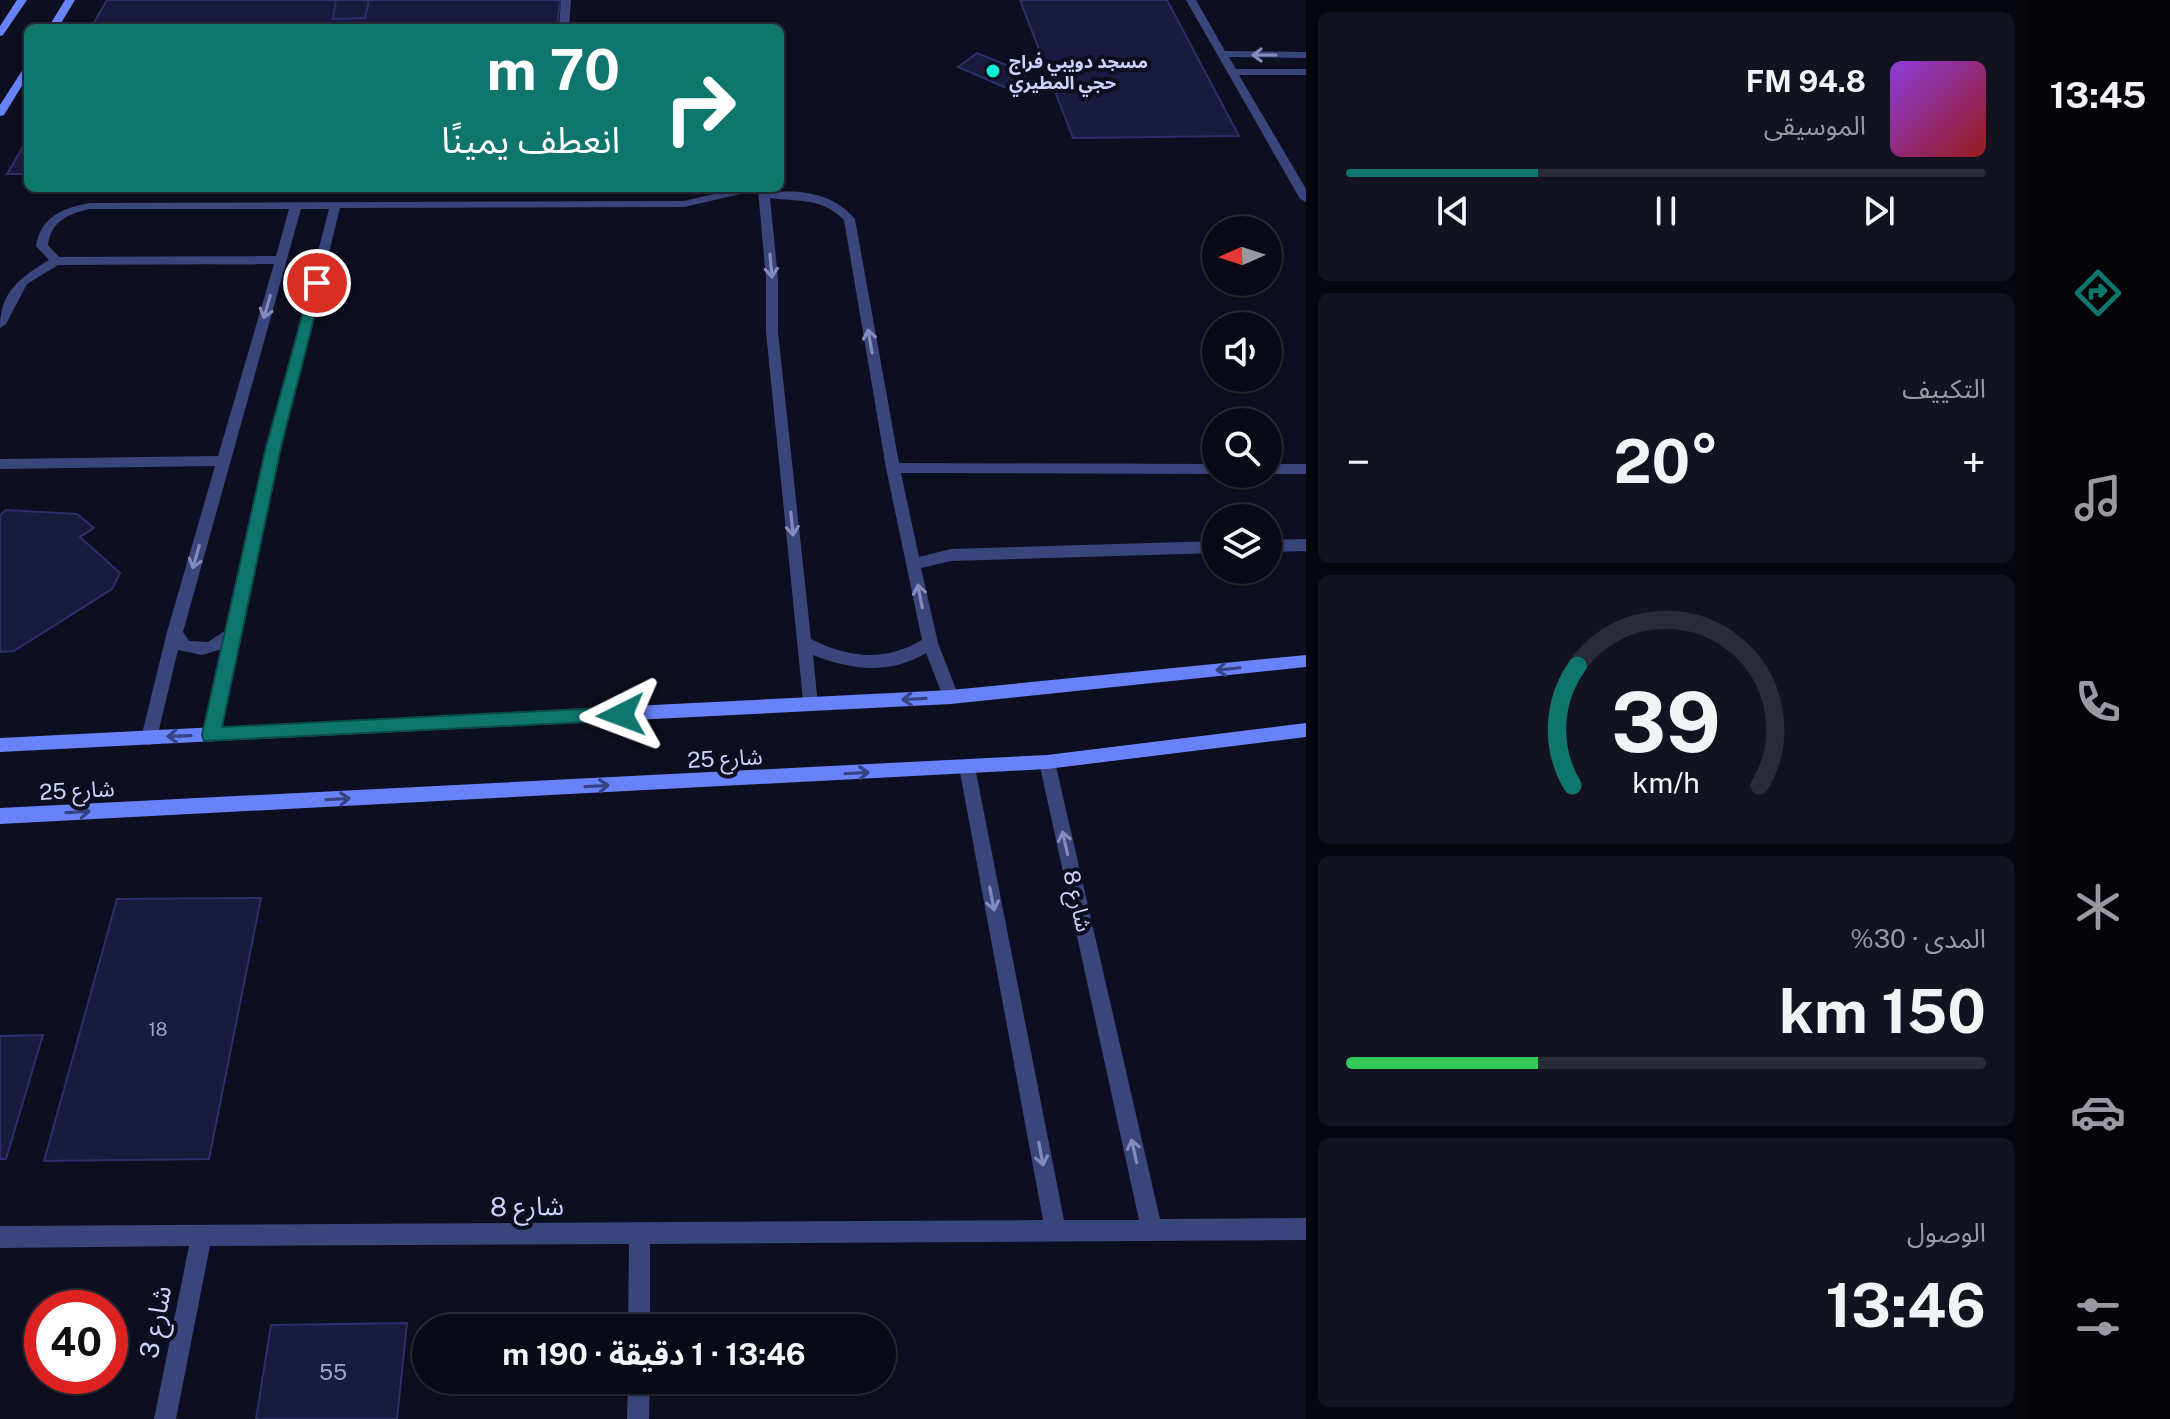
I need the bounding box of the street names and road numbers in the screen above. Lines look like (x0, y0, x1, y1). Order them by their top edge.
street label: شارع 25 (687, 743, 764, 777)
street label: شارع 25 (39, 775, 116, 809)
street label: شارع 8 (1054, 868, 1098, 935)
street label: شارع 8 (490, 1190, 564, 1226)
street label: شارع 3 (133, 1283, 181, 1362)

